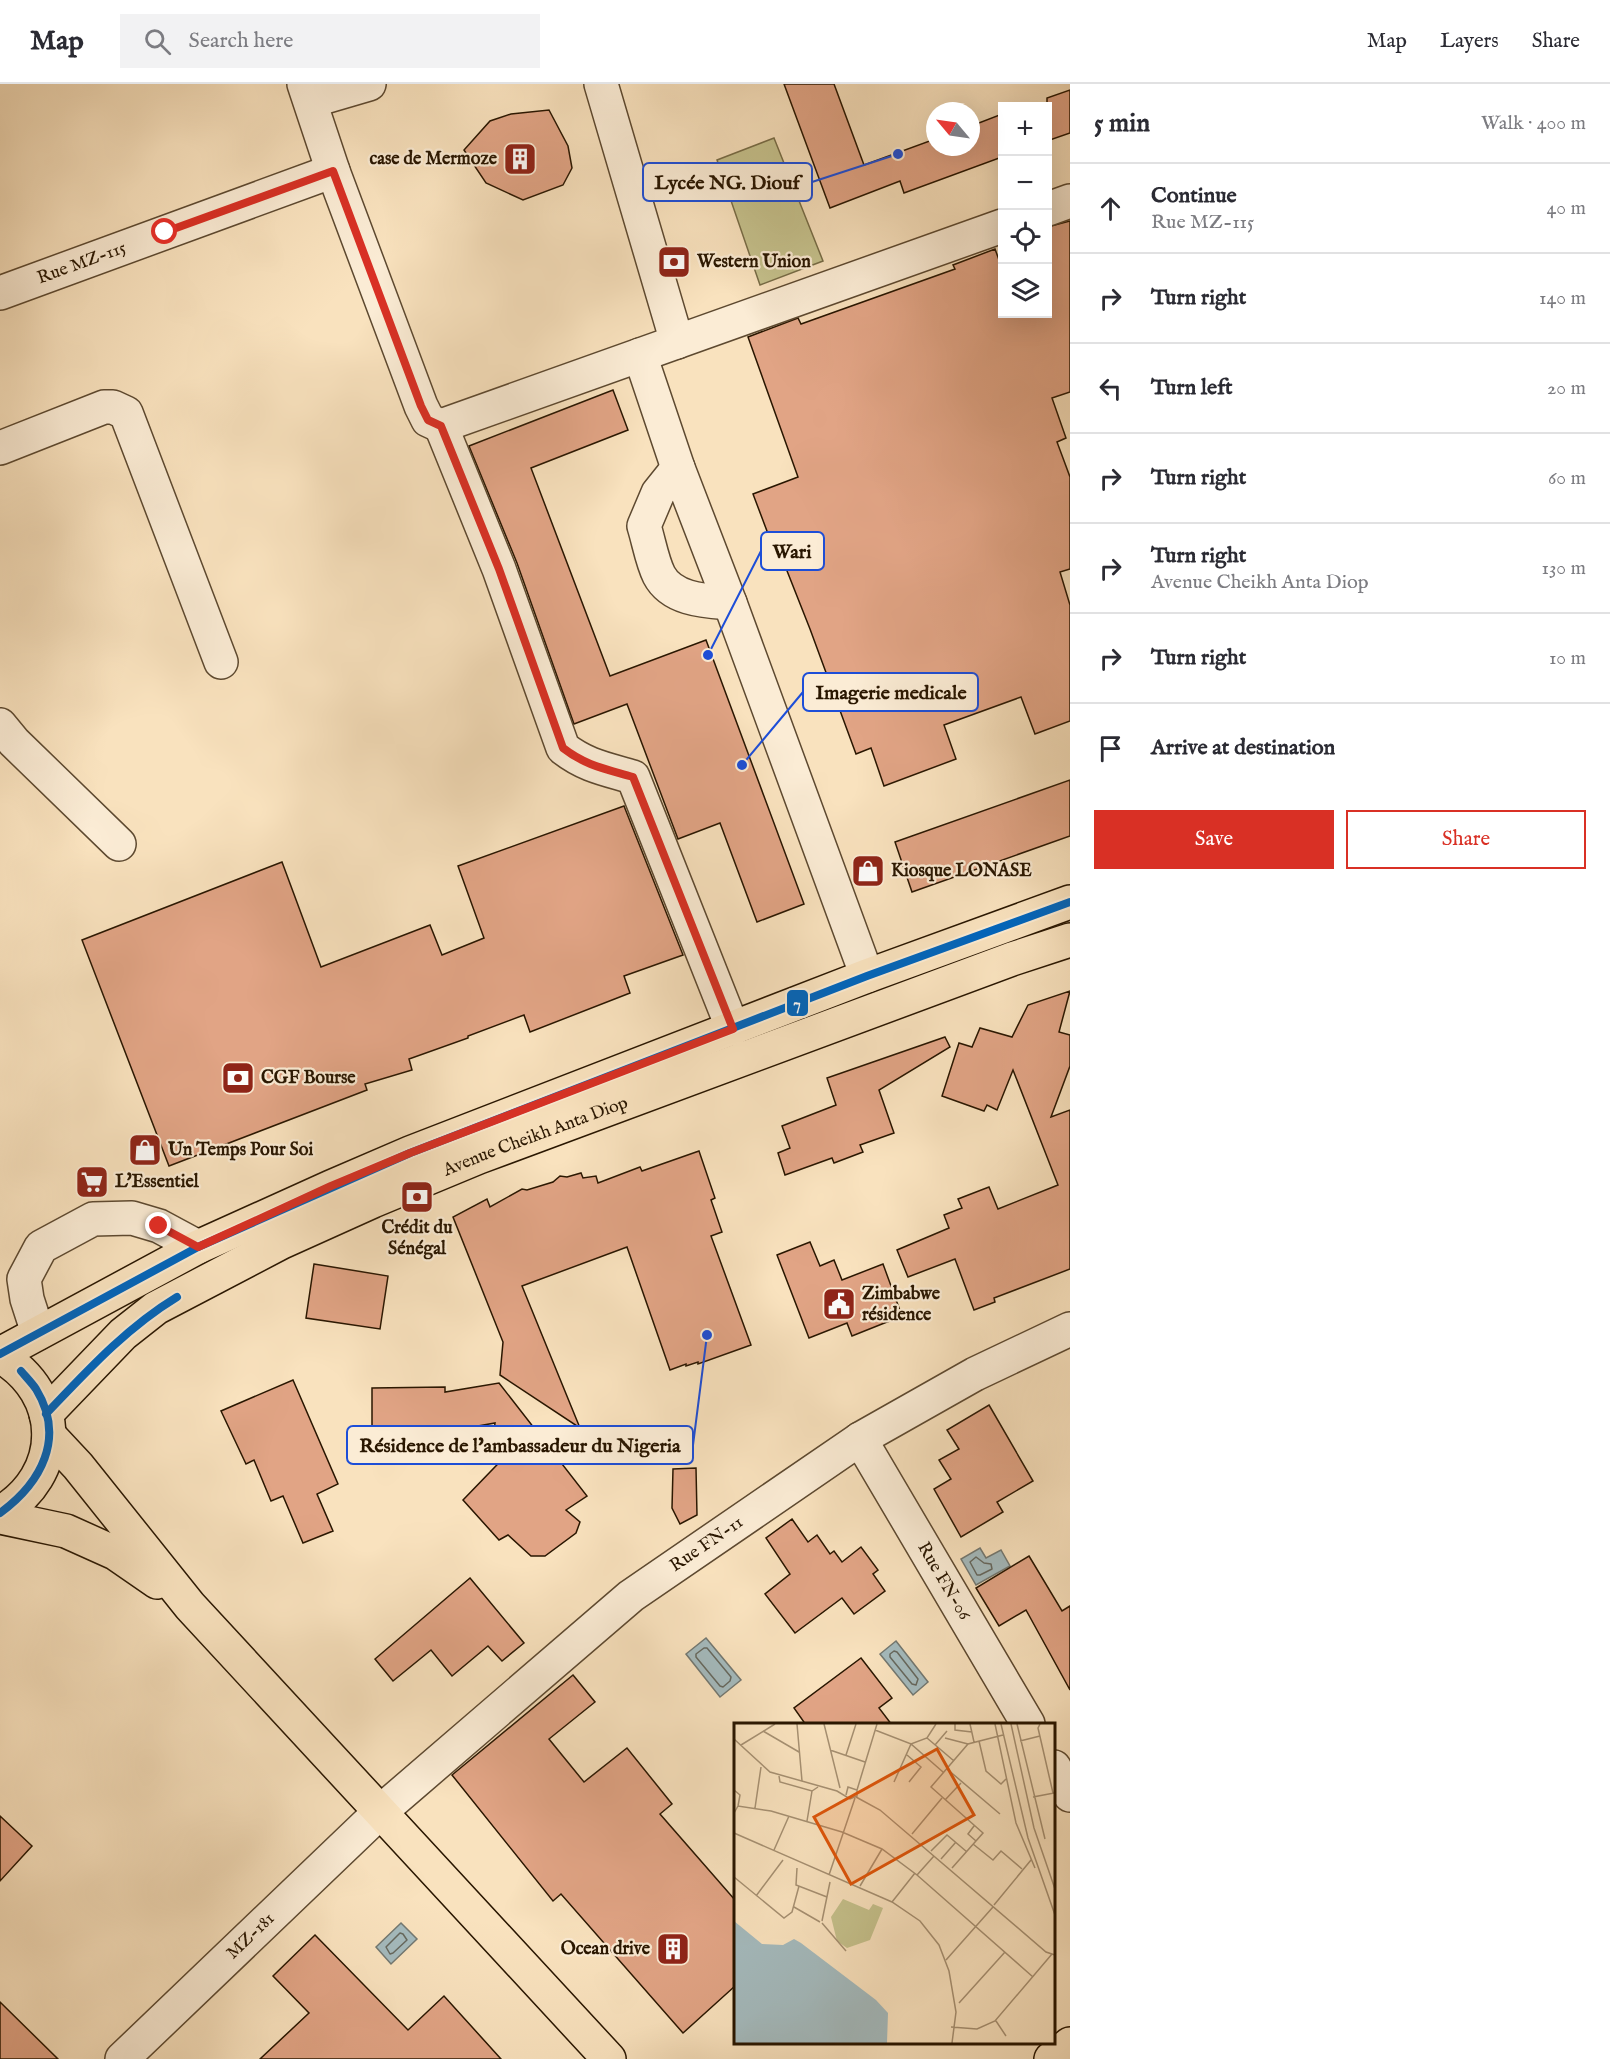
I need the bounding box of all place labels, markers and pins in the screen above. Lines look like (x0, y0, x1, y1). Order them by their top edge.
building icon: case de Mermoze (502, 141, 538, 177)
place label: case de Mermoze (369, 148, 498, 171)
callout: Lycée NG. Diouf (643, 163, 812, 201)
bank icon: Western Union (656, 244, 692, 280)
place label: Western Union (696, 251, 811, 274)
callout: Wari (761, 532, 824, 570)
callout: Imagerie medicale (803, 673, 978, 711)
shop icon: Kiosque LONASE (850, 853, 886, 889)
place label: Kiosque LONASE (891, 860, 1032, 883)
bank icon: CGF Bourse (220, 1060, 256, 1096)
place label: CGF Bourse (261, 1067, 356, 1090)
shop icon: Un Temps Pour Soi (127, 1132, 163, 1168)
place label: Un Temps Pour Soi (167, 1139, 313, 1162)
supermarket icon: L'Essentiel (74, 1164, 110, 1200)
place label: L'Essentiel (115, 1171, 200, 1194)
bank icon: Crédit du Sénégal (399, 1179, 435, 1215)
place label: Crédit du Sénégal (381, 1217, 453, 1261)
place label: Zimbabwe résidence (862, 1283, 941, 1327)
public building icon: Zimbabwe résidence (821, 1286, 857, 1322)
callout: Résidence de l'ambassadeur du Nigeria (347, 1426, 693, 1464)
building icon: Ocean drive (655, 1931, 691, 1967)
place label: Ocean drive (561, 1938, 651, 1961)

